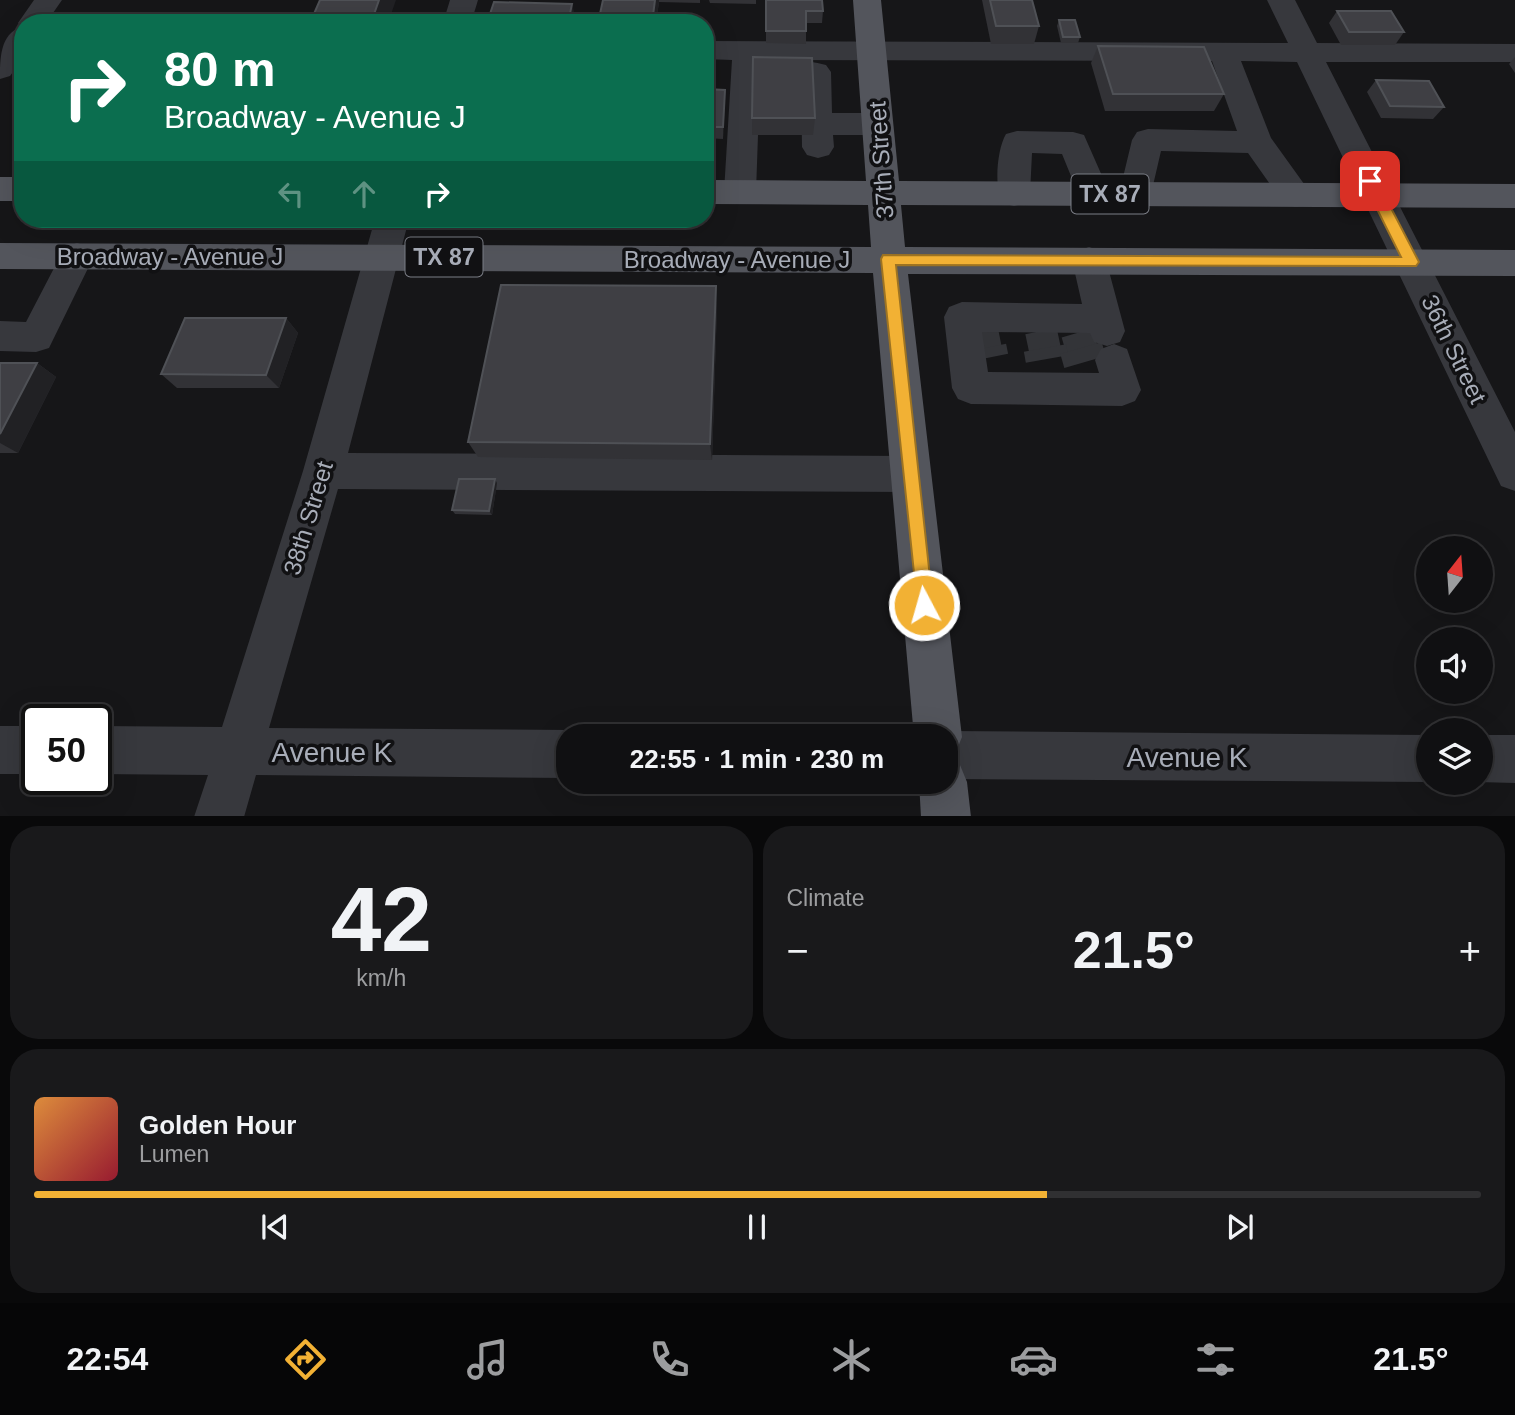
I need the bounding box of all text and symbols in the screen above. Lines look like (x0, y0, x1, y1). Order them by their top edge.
icon: right (49, 42, 140, 133)
text: 80 m (164, 42, 276, 96)
text: Broadway - Avenue J (164, 99, 466, 135)
street label: 37th Street (863, 100, 899, 220)
pin (1340, 151, 1400, 211)
icon: arrive (1351, 162, 1389, 200)
road number: TX 87 (1072, 174, 1148, 214)
icon: left (272, 175, 310, 213)
icon: ahead (345, 175, 383, 213)
icon: right (418, 175, 456, 213)
road number: TX 87 (406, 238, 482, 276)
street label: Broadway - Avenue J (57, 243, 283, 270)
street label: Broadway - Avenue J (624, 246, 850, 273)
street label: 36th Street (1416, 290, 1492, 408)
street label: 38th Street (278, 458, 338, 578)
north arrow (1416, 536, 1493, 612)
map controls (1416, 536, 1493, 795)
position arrow (887, 568, 961, 642)
button: sound (1416, 627, 1493, 704)
speed limit sign: 50 (21, 704, 112, 795)
button: layers (1416, 718, 1493, 795)
street label: Avenue K (272, 737, 393, 768)
street label: Avenue K (1127, 742, 1248, 773)
text: 22:55 · 1 min · 230 m (630, 744, 884, 774)
text: 42 (331, 869, 432, 970)
text: Climate (787, 885, 864, 911)
text: 21.5° (1073, 921, 1195, 979)
text: − (787, 930, 809, 972)
text: + (1459, 930, 1481, 972)
text: km/h (356, 965, 406, 991)
text: Golden Hour (139, 1110, 296, 1140)
text: Lumen (139, 1141, 209, 1167)
icon: previous (256, 1208, 294, 1246)
icon: pause (738, 1208, 776, 1246)
icon: next (1221, 1208, 1259, 1246)
icon: directions (281, 1335, 330, 1384)
icon: music (463, 1335, 512, 1384)
icon: phone (645, 1335, 694, 1384)
icon: climate (827, 1335, 876, 1384)
icon: car (1009, 1335, 1058, 1384)
icon: filters (1191, 1335, 1240, 1384)
text: 22:54 (67, 1341, 148, 1377)
text: 21.5° (1373, 1341, 1448, 1377)

